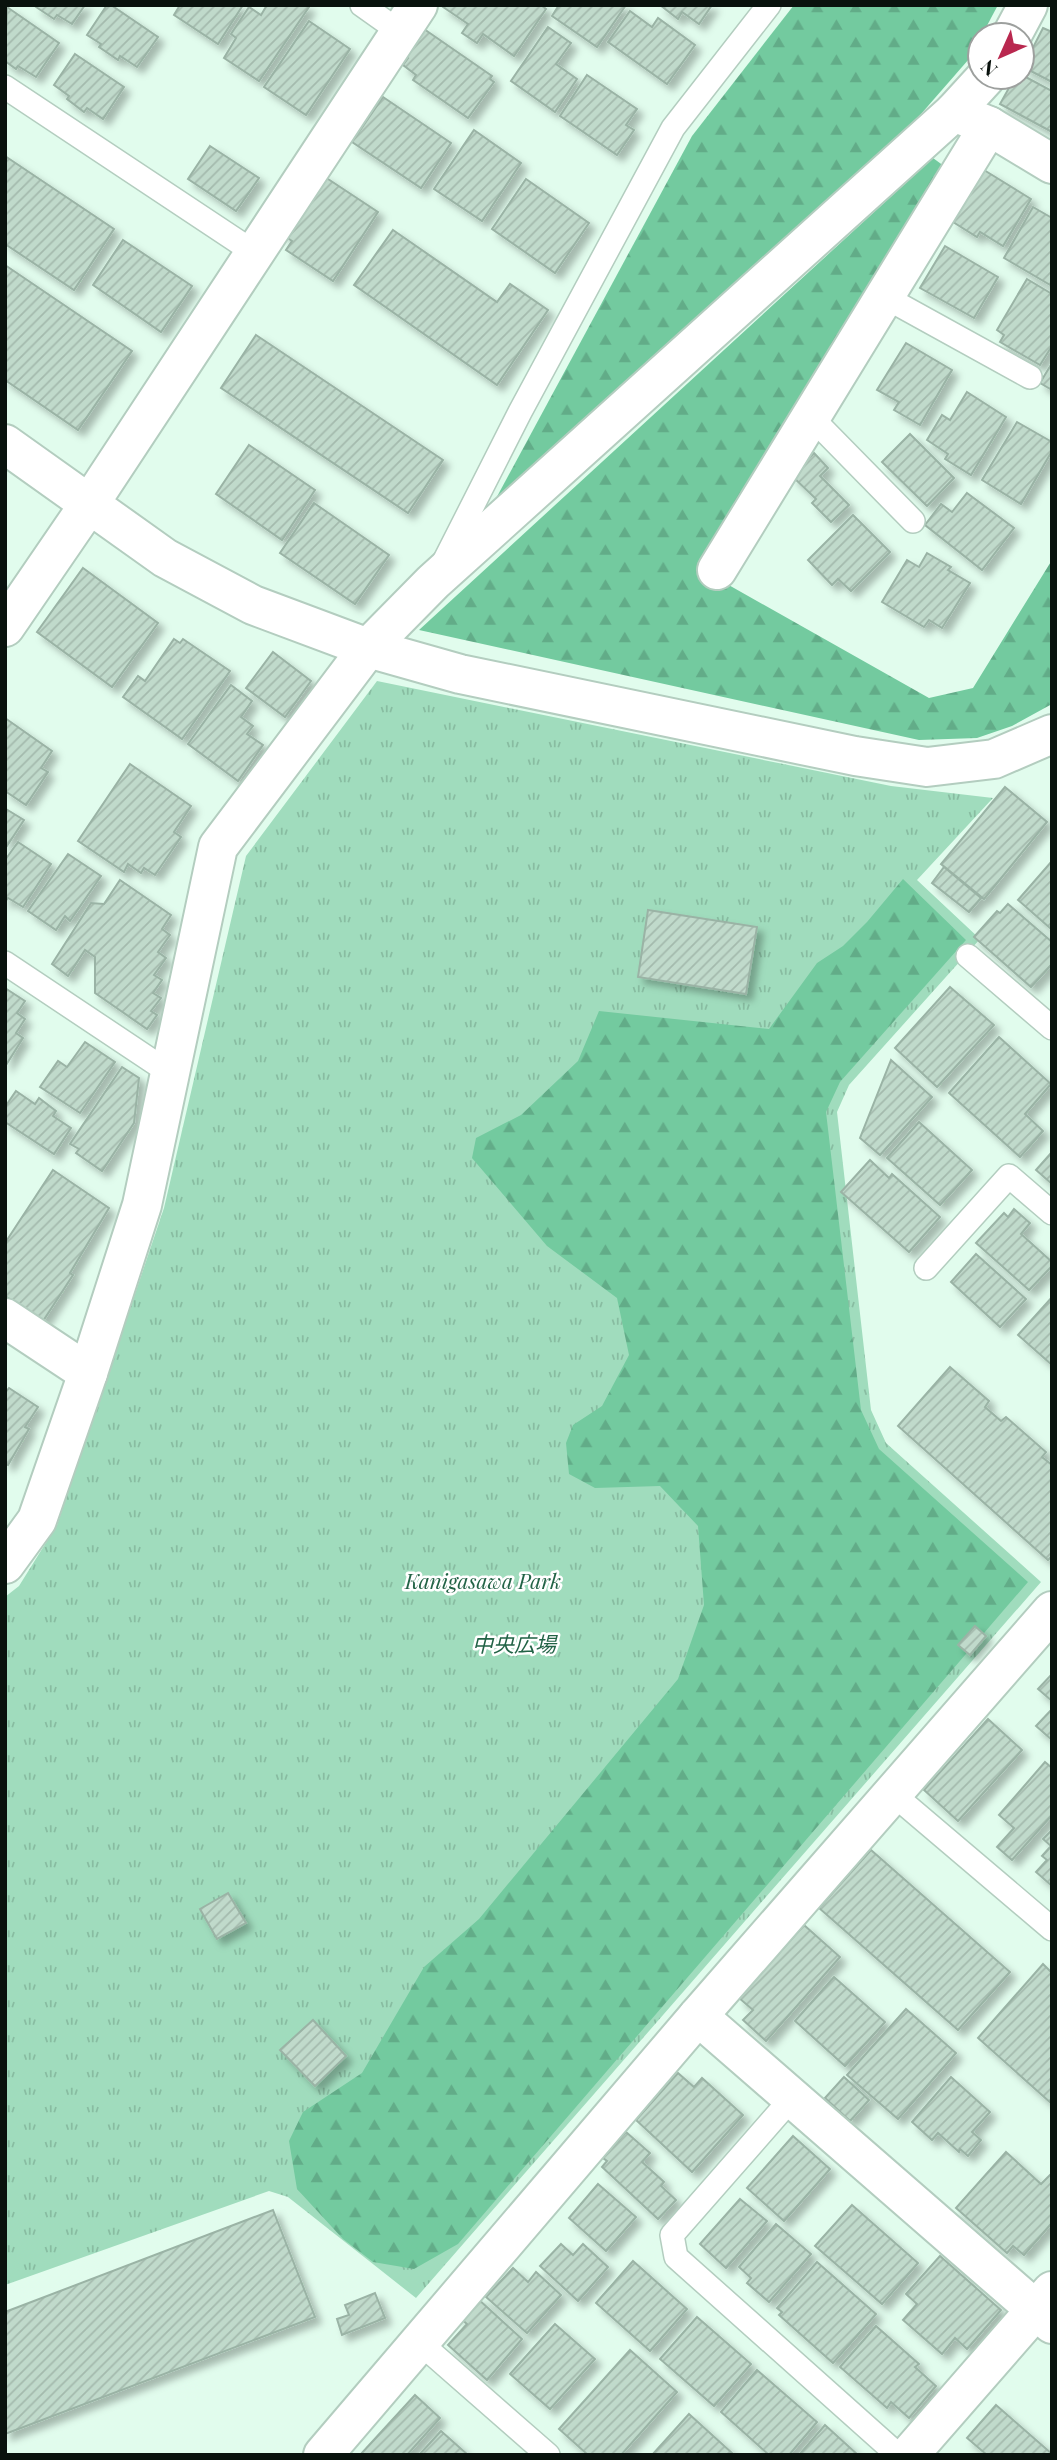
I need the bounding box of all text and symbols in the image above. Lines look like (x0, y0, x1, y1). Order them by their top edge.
north arrow (966, 21, 1036, 91)
text: N (974, 54, 1002, 83)
park label: Kanigasawa Park (404, 1566, 561, 1594)
park label: 中央広場 (472, 1629, 558, 1657)

